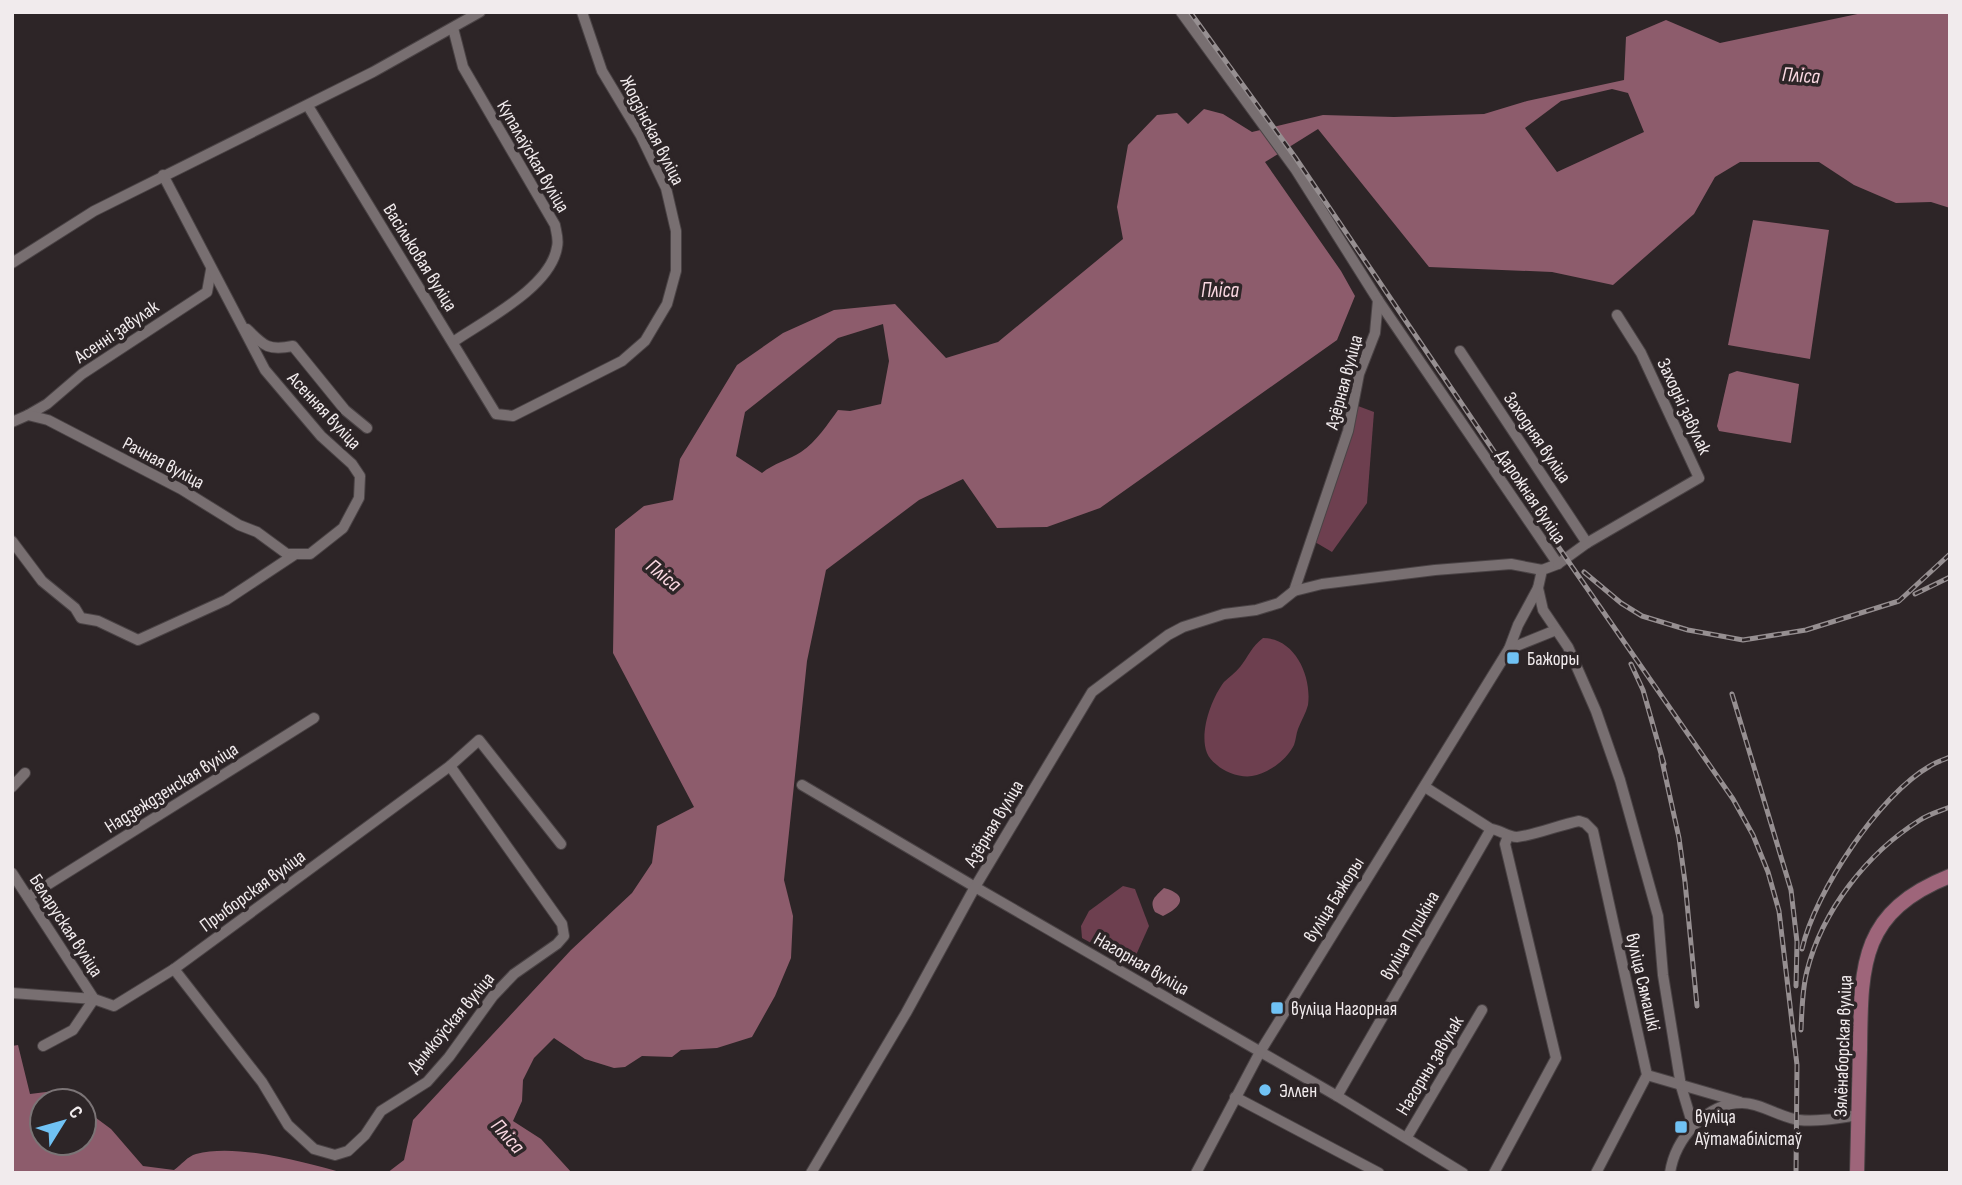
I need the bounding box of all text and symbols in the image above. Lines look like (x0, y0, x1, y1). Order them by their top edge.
water label: Пліса (1781, 62, 1821, 89)
street label: Жодзінская вуліца (614, 72, 689, 189)
street label: Купалаўская вуліца (491, 97, 574, 217)
street label: Васільковая вуліца (378, 200, 462, 316)
water label: Пліса (1201, 278, 1240, 303)
street label: Асенні завулак (70, 295, 164, 369)
street label: Азёрная вуліца (1321, 333, 1368, 433)
street label: Заходні завулак (1651, 355, 1716, 459)
street label: Асенняя вуліца (281, 367, 366, 455)
street label: Заходняя вуліца (1498, 388, 1576, 488)
street label: Рачная вуліца (119, 432, 208, 494)
street label: Дарожная вуліца (1491, 445, 1571, 548)
water label: Пліса (641, 554, 687, 597)
place label: Бажоры (1527, 648, 1579, 671)
marker: Бажоры (1505, 650, 1521, 666)
street label: Надзеждзенская вуліца (101, 738, 243, 839)
street label: Азёрная вуліца (959, 776, 1029, 872)
street label: Прыборская вуліца (195, 845, 310, 937)
street label: вуліца Бажоры (1299, 853, 1369, 947)
street label: Беларуская вуліца (24, 870, 108, 982)
street label: вуліца Пушкіна (1376, 887, 1445, 984)
street label: Нагорная вуліца (1090, 928, 1193, 1001)
street label: вуліца Сямашкі (1620, 931, 1665, 1033)
street label: Дымкоўская вуліца (402, 968, 500, 1078)
street label: Зялёнаборская вуліца (1830, 975, 1857, 1118)
place label: вуліца Нагорная (1291, 998, 1397, 1021)
marker: вуліца Нагорная (1269, 1000, 1285, 1016)
street label: Нагорны завулак (1392, 1011, 1469, 1120)
place label: Эллен (1279, 1080, 1317, 1103)
marker: Эллен (1257, 1082, 1273, 1098)
north arrow (28, 1087, 98, 1157)
text: С (63, 1102, 88, 1124)
place label: вуліца Аўтамабілістаў (1694, 1106, 1803, 1151)
water label: Пліса (486, 1114, 530, 1159)
marker: вуліца Аўтамабілістаў (1673, 1119, 1689, 1135)

